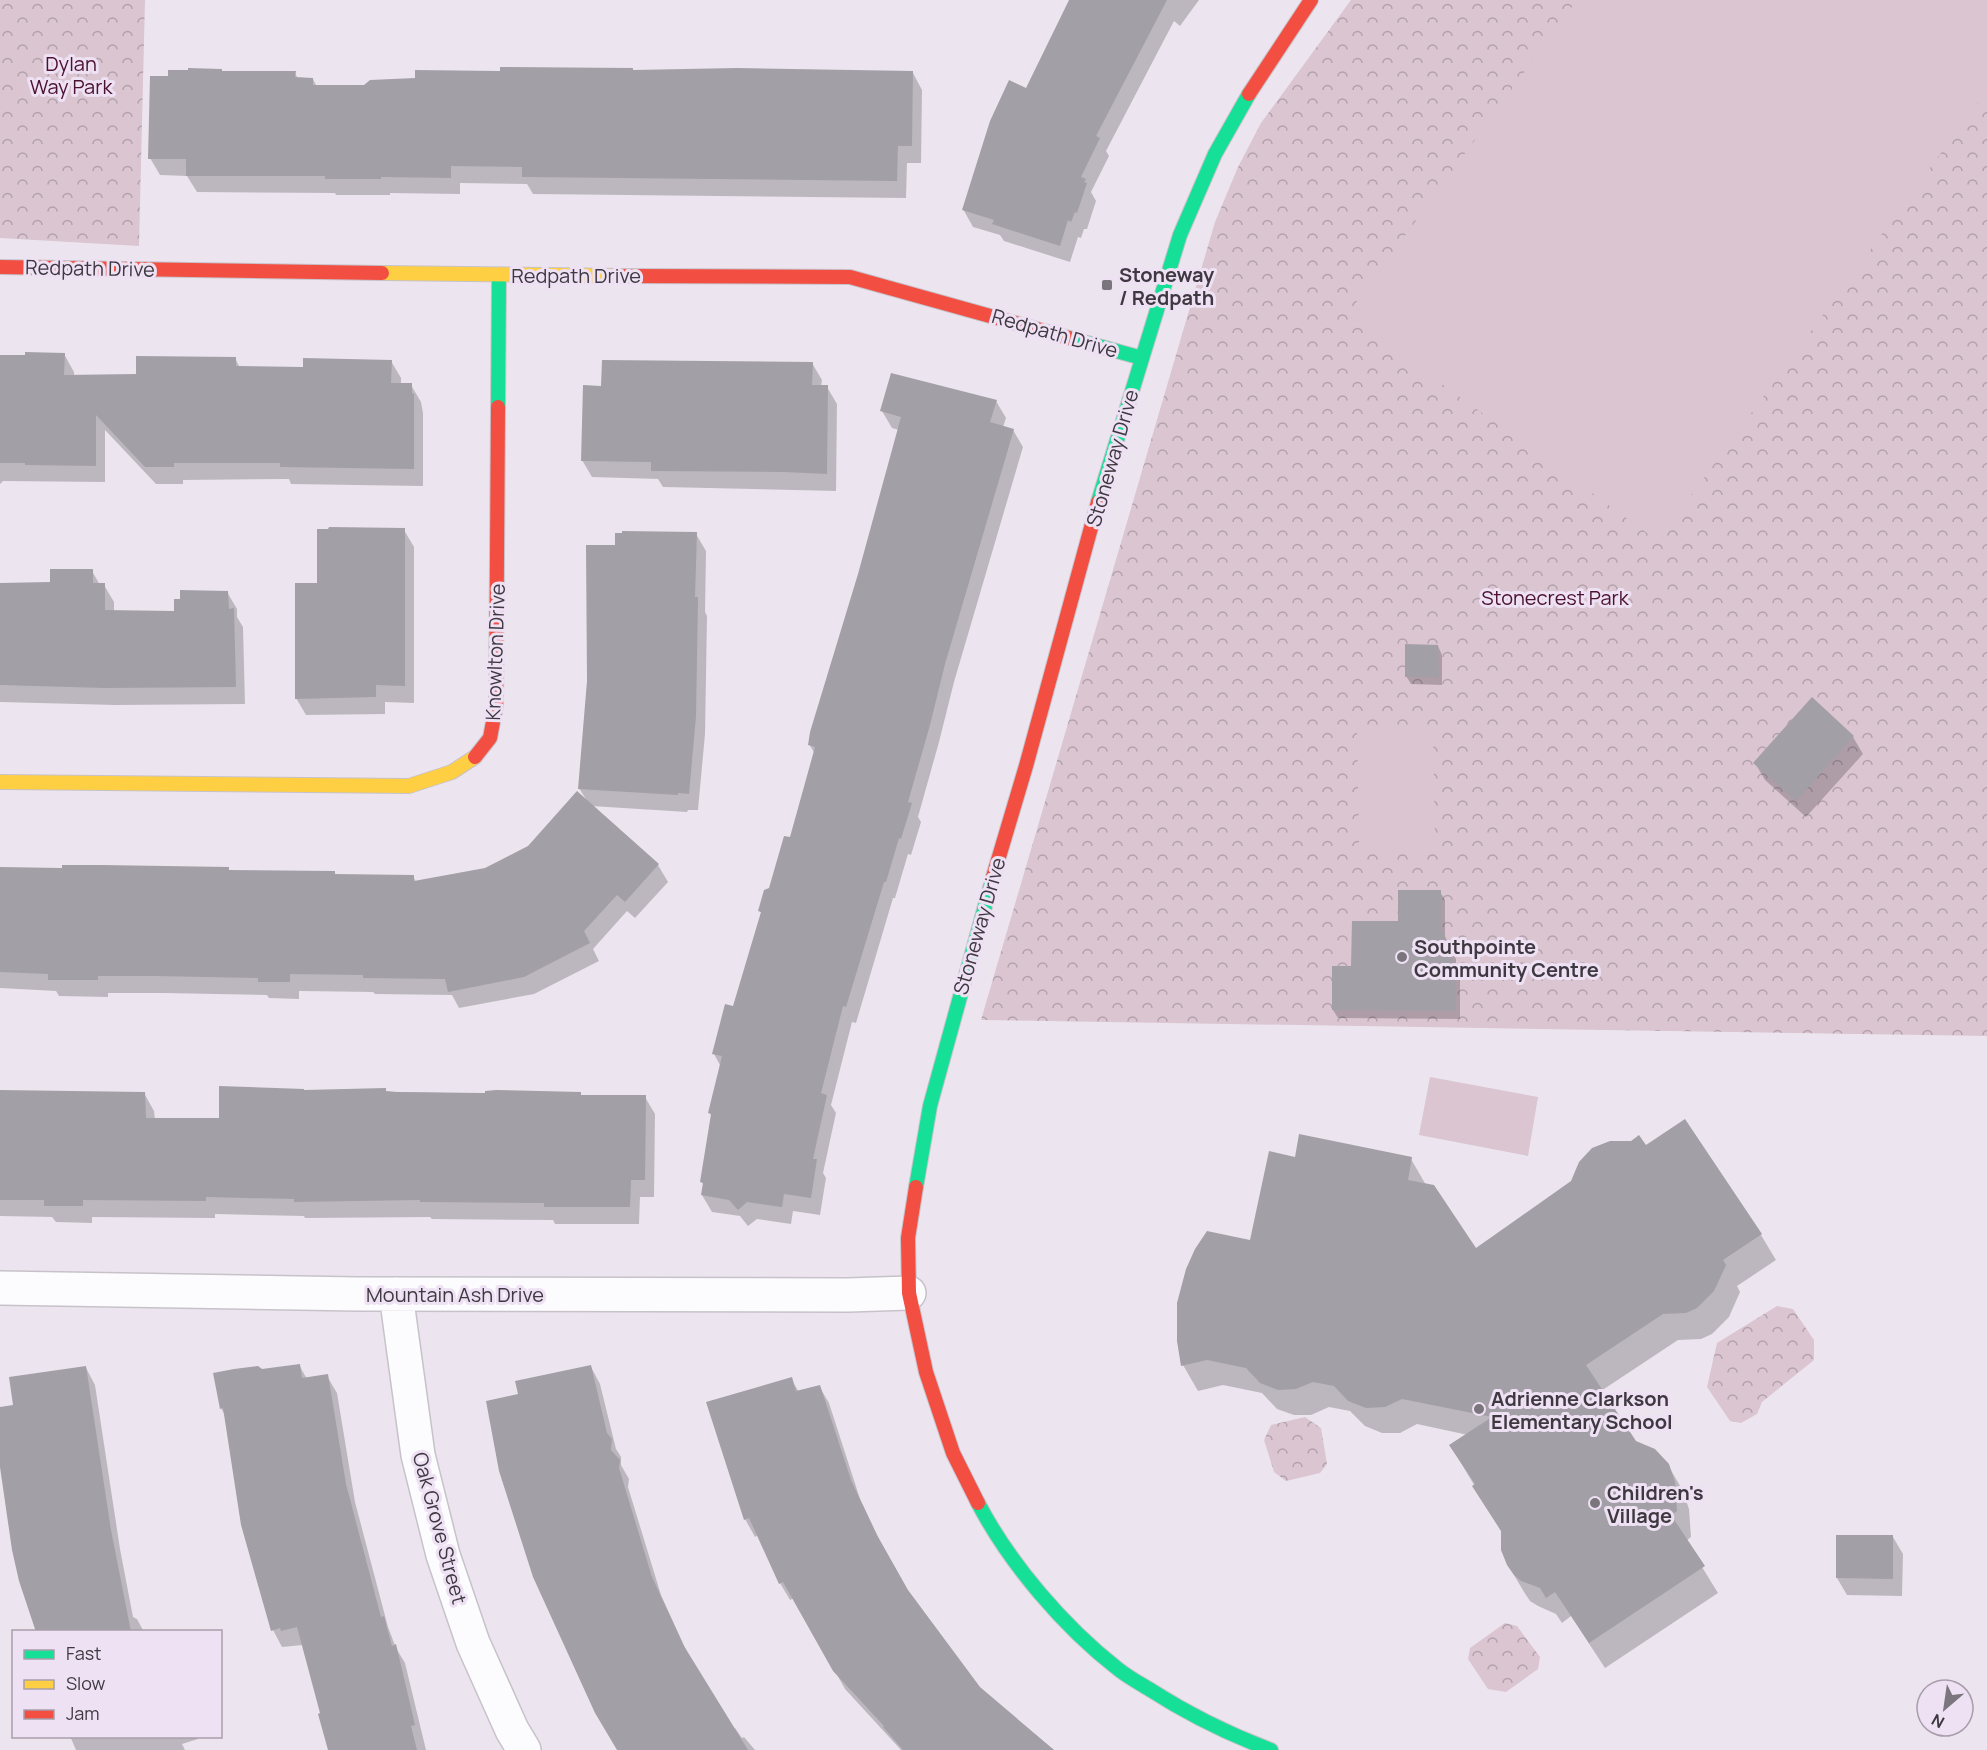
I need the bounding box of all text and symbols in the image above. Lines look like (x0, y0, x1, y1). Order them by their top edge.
park label: Dylan Way Park (30, 50, 113, 100)
street label: Redpath Drive (25, 253, 155, 283)
place label: Stoneway / Redpath (1119, 261, 1215, 311)
street label: Redpath Drive (511, 262, 641, 289)
marker: Stoneway / Redpath (1100, 278, 1114, 292)
street label: Redpath Drive (989, 302, 1121, 364)
street label: Stoneway Drive (1080, 386, 1144, 530)
street label: Knowlton Drive (479, 583, 511, 721)
park label: Stonecrest Park (1481, 584, 1630, 611)
street label: Stoneway Drive (947, 854, 1011, 998)
place label: Southpointe Community Centre (1414, 933, 1599, 983)
marker: Southpointe Community Centre (1395, 950, 1409, 964)
street label: Mountain Ash Drive (366, 1281, 544, 1308)
place label: Adrienne Clarkson Elementary School (1491, 1385, 1673, 1435)
marker: Adrienne Clarkson Elementary School (1472, 1402, 1486, 1416)
street label: Oak Grove Street (407, 1449, 473, 1607)
place label: Children's Village (1607, 1479, 1704, 1529)
marker: Children's Village (1588, 1496, 1602, 1510)
legend (12, 1630, 222, 1738)
text: Fast (66, 1641, 101, 1665)
text: Slow (66, 1671, 106, 1695)
north arrow (1915, 1678, 1975, 1738)
text: Jam (66, 1701, 100, 1725)
text: N (1927, 1709, 1948, 1734)

